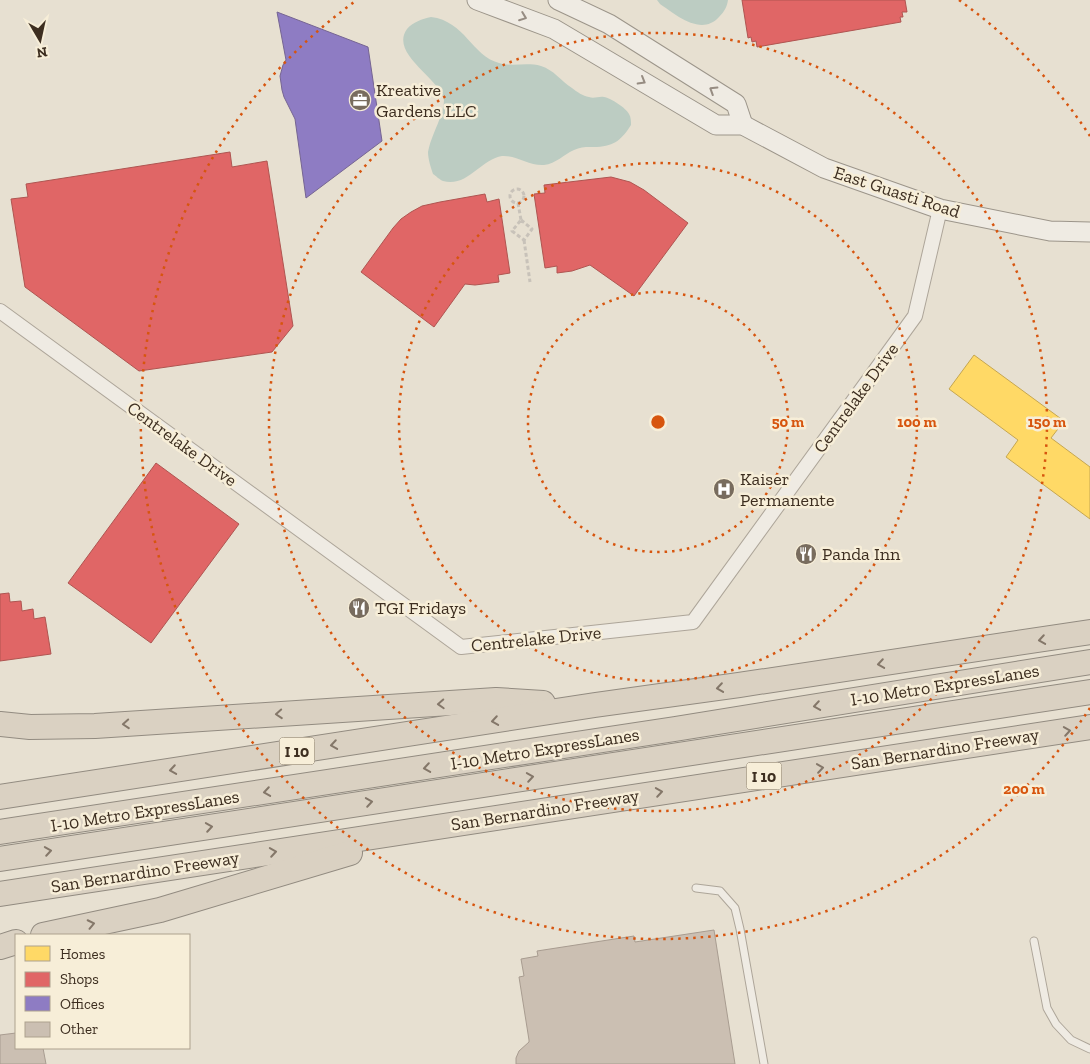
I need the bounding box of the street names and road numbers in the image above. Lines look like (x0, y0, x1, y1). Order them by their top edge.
street label: East Guasti Road (831, 161, 963, 223)
street label: Centrelake Drive (809, 339, 903, 457)
street label: Centrelake Drive (123, 397, 241, 491)
street label: Centrelake Drive (470, 621, 602, 657)
street label: I-10 Metro ExpressLanes (849, 659, 1041, 711)
street label: I-10 Metro ExpressLanes (449, 723, 641, 775)
street label: San Bernardino Freeway (849, 723, 1042, 775)
road number: I 10 (280, 738, 314, 764)
road number: I 10 (746, 762, 782, 789)
street label: San Bernardino Freeway (449, 784, 642, 836)
street label: I-10 Metro ExpressLanes (49, 785, 241, 837)
street label: San Bernardino Freeway (49, 846, 242, 898)

